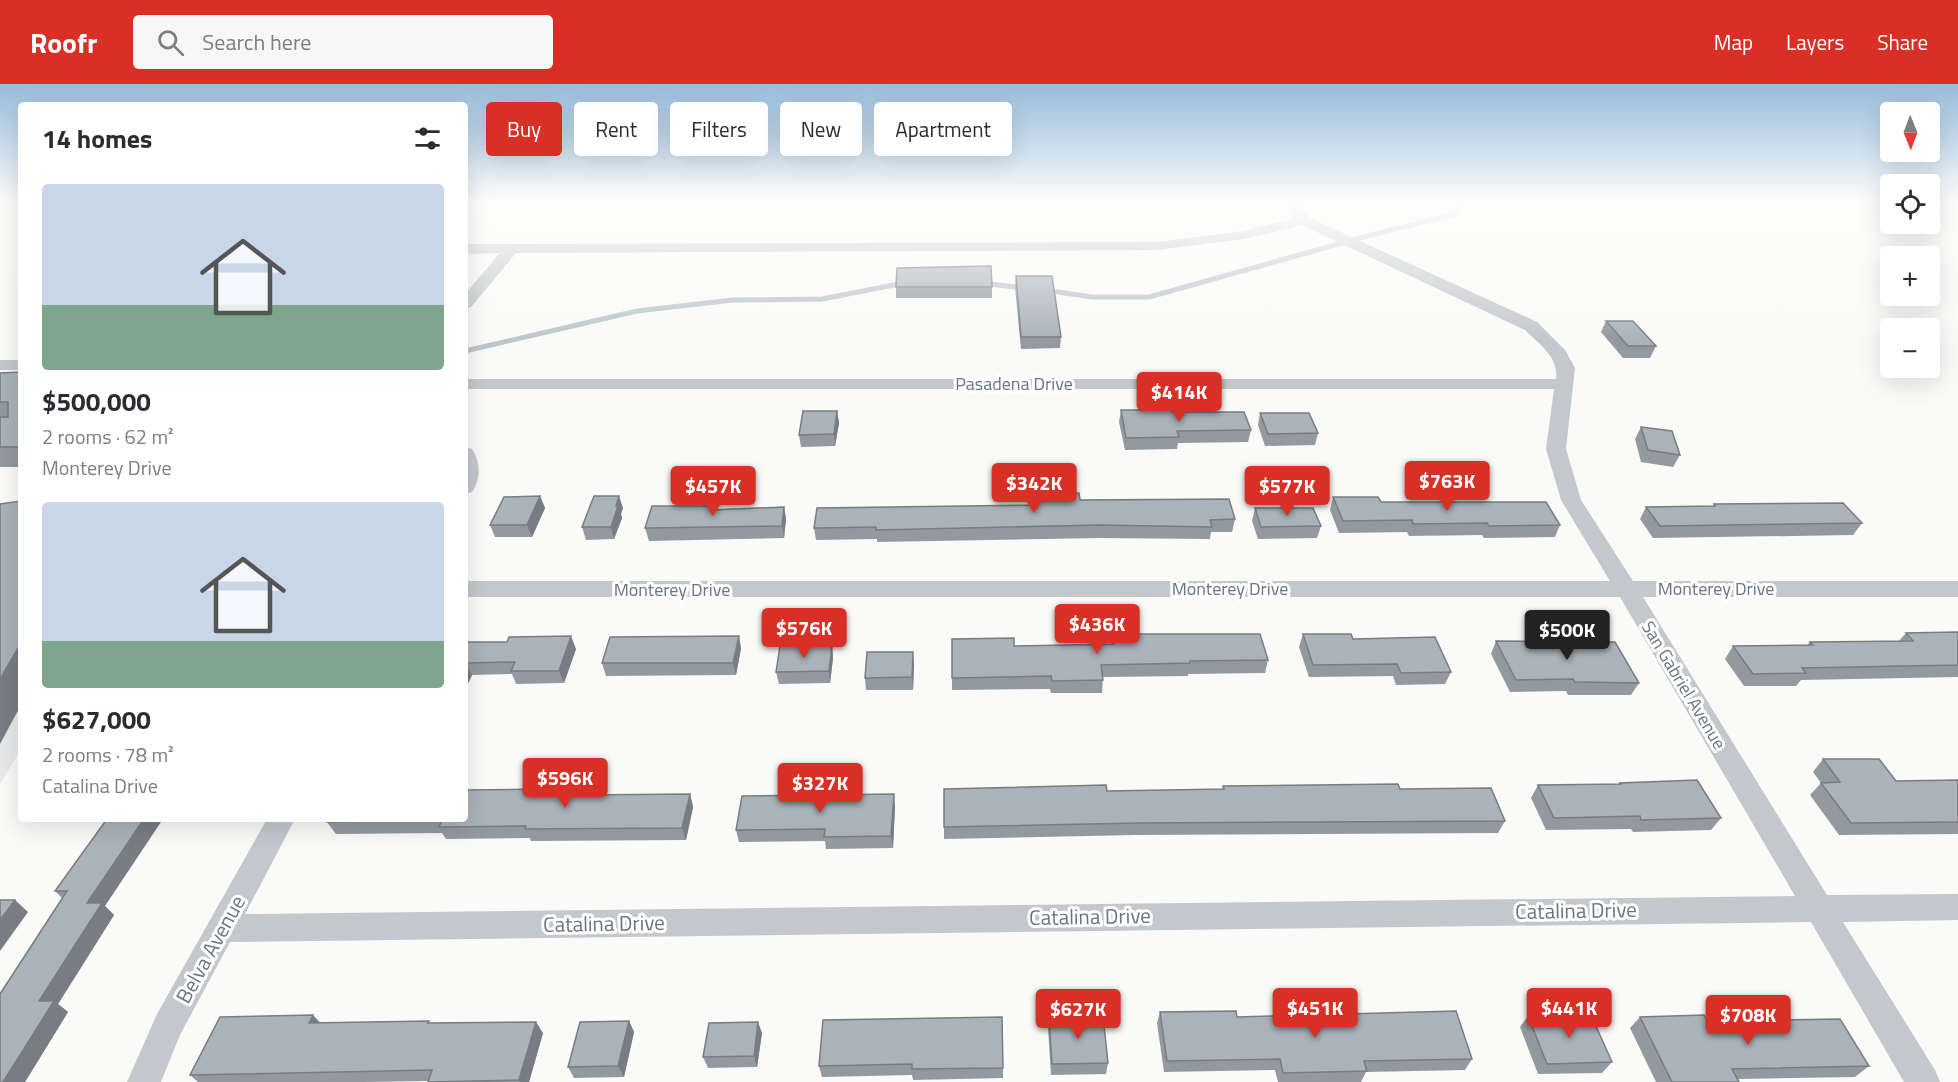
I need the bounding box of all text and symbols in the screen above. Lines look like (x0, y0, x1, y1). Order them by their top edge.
search box (133, 15, 553, 69)
text: Roofr (30, 21, 97, 64)
text: Search here (202, 25, 311, 59)
icon: search (154, 26, 187, 59)
text: Map (1714, 26, 1753, 58)
text: Layers (1786, 26, 1844, 58)
text: Share (1877, 26, 1928, 58)
chip: Buy (486, 102, 562, 156)
chip: Rent (574, 102, 658, 156)
chip: Filters (670, 102, 768, 156)
chip: New (780, 102, 862, 156)
chip: Apartment (874, 102, 1012, 156)
north arrow (1880, 102, 1940, 162)
map controls (1880, 102, 1940, 378)
text: 14 homes (42, 119, 152, 158)
icon: filters (411, 122, 444, 155)
button: locate (1880, 174, 1940, 234)
icon: home (189, 223, 297, 331)
button: + (1880, 246, 1940, 306)
button: − (1880, 318, 1940, 378)
street label: Pasadena Drive (955, 370, 1073, 397)
pin: $414K (1137, 372, 1221, 423)
text: $414K (1151, 376, 1207, 407)
text: $500,000 (42, 382, 151, 421)
text: 2 rooms · 62 m² (42, 421, 174, 452)
text: Monterey Drive (42, 452, 172, 483)
pin: $763K (1405, 461, 1489, 512)
pin: $342K (992, 463, 1076, 514)
text: $763K (1419, 465, 1475, 496)
pin: $457K (671, 466, 755, 517)
pin: $577K (1245, 466, 1329, 517)
text: $342K (1006, 467, 1062, 498)
text: $457K (685, 470, 741, 501)
text: $577K (1259, 470, 1315, 501)
icon: home (189, 541, 297, 649)
street label: Monterey Drive (1172, 575, 1288, 602)
street label: Monterey Drive (1658, 575, 1774, 602)
street label: Monterey Drive (614, 576, 730, 603)
pin: $436K (1055, 604, 1139, 655)
pin: $576K (762, 608, 846, 659)
text: $436K (1069, 608, 1125, 639)
pin: $500K (1525, 610, 1609, 661)
text: $576K (776, 612, 832, 643)
text: $500K (1539, 614, 1595, 645)
street label: San Gabriel Avenue (1635, 616, 1733, 754)
text: $627,000 (42, 700, 151, 739)
text: 2 rooms · 78 m² (42, 739, 174, 770)
pin: $596K (523, 758, 607, 809)
text: $596K (537, 762, 593, 793)
pin: $327K (778, 763, 862, 814)
text: $327K (792, 767, 848, 798)
text: Catalina Drive (42, 770, 158, 801)
street label: Belva Avenue (167, 889, 253, 1009)
street label: Catalina Drive (1515, 893, 1637, 927)
street label: Catalina Drive (1029, 899, 1151, 933)
street label: Catalina Drive (543, 906, 665, 940)
pin: $451K (1273, 988, 1357, 1039)
pin: $441K (1527, 988, 1611, 1039)
pin: $627K (1036, 989, 1120, 1040)
text: $451K (1287, 992, 1343, 1023)
text: $441K (1541, 992, 1597, 1023)
text: $627K (1050, 993, 1106, 1024)
pin: $708K (1706, 995, 1790, 1046)
text: $708K (1720, 999, 1776, 1030)

